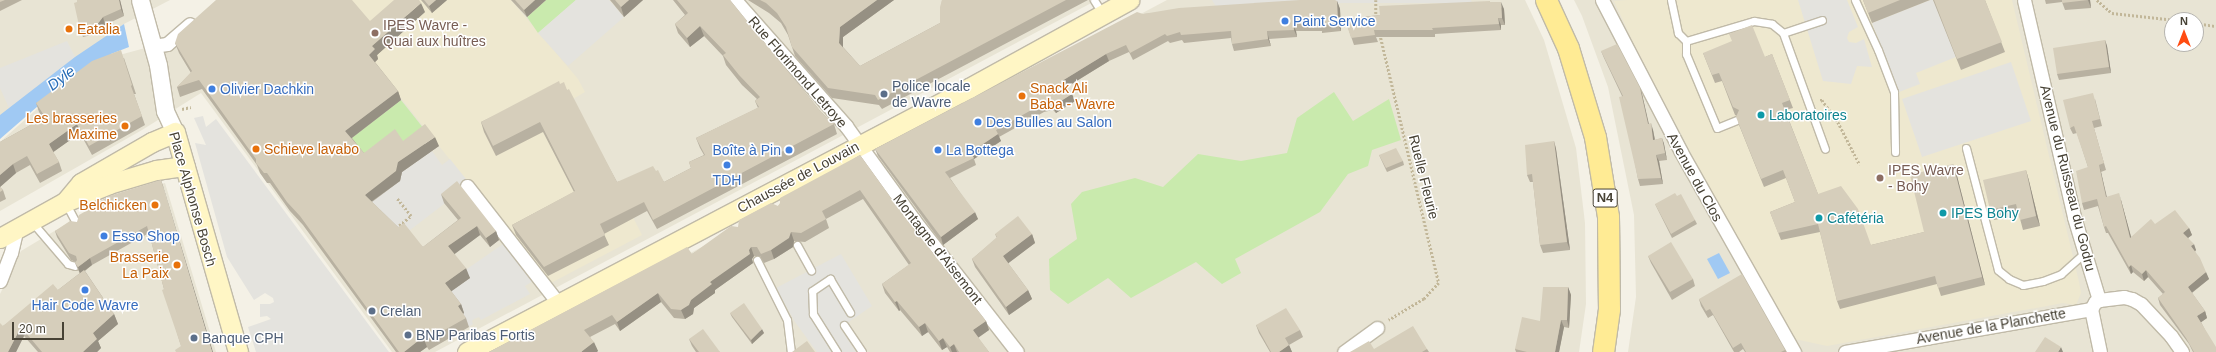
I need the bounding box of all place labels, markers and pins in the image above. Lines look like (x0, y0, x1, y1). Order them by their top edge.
place label: Paint Service (1293, 13, 1375, 29)
marker: Paint Service (1280, 16, 1290, 26)
place label: IPES Wavre - Quai aux huîtres (383, 17, 486, 50)
place label: Eatalia (77, 21, 120, 37)
marker: Eatalia (64, 24, 74, 34)
marker: IPES Wavre - Quai aux huîtres (370, 28, 380, 38)
place label: Police locale de Wavre (892, 78, 971, 110)
place label: Snack Ali Baba - Wavre (1030, 80, 1115, 112)
place label: Olivier Dachkin (220, 81, 314, 97)
marker: Olivier Dachkin (207, 84, 217, 94)
marker: Police locale de Wavre (879, 89, 889, 99)
marker: Snack Ali Baba - Wavre (1017, 91, 1027, 101)
place label: Laboratoires (1769, 107, 1847, 123)
place label: Les brasseries Maxime (26, 110, 117, 142)
marker: Laboratoires (1756, 110, 1766, 120)
place label: Des Bulles au Salon (986, 114, 1112, 130)
marker: Des Bulles au Salon (973, 117, 983, 127)
marker: Les brasseries Maxime (120, 121, 130, 131)
place label: Schieve lavabo (264, 141, 359, 157)
place label: Boîte à Pin (713, 142, 781, 158)
place label: La Bottega (946, 142, 1014, 158)
marker: Schieve lavabo (251, 144, 261, 154)
marker: Boîte à Pin (784, 145, 794, 155)
marker: La Bottega (933, 145, 943, 155)
marker: TDH (722, 160, 732, 170)
place label: IPES Wavre - Bohy (1888, 162, 1964, 194)
place label: TDH (713, 172, 741, 188)
marker: IPES Wavre - Bohy (1875, 173, 1885, 183)
place label: Belchicken (79, 197, 147, 213)
marker: Belchicken (150, 200, 160, 210)
place label: IPES Bohy (1951, 205, 2019, 221)
marker: IPES Bohy (1938, 208, 1948, 218)
place label: Cafétéria (1827, 210, 1884, 226)
marker: Cafétéria (1814, 213, 1824, 223)
place label: Esso Shop (112, 228, 180, 244)
marker: Esso Shop (99, 231, 109, 241)
place label: Brasserie La Paix (110, 249, 169, 282)
marker: Brasserie La Paix (172, 260, 182, 270)
marker: Hair Code Wavre (80, 285, 90, 295)
place label: Hair Code Wavre (32, 297, 138, 313)
place label: Crelan (380, 303, 421, 319)
marker: Crelan (367, 306, 377, 316)
place label: BNP Paribas Fortis (416, 327, 535, 343)
place label: Banque CPH (202, 330, 284, 346)
marker: BNP Paribas Fortis (403, 330, 413, 340)
marker: Banque CPH (189, 333, 199, 343)

